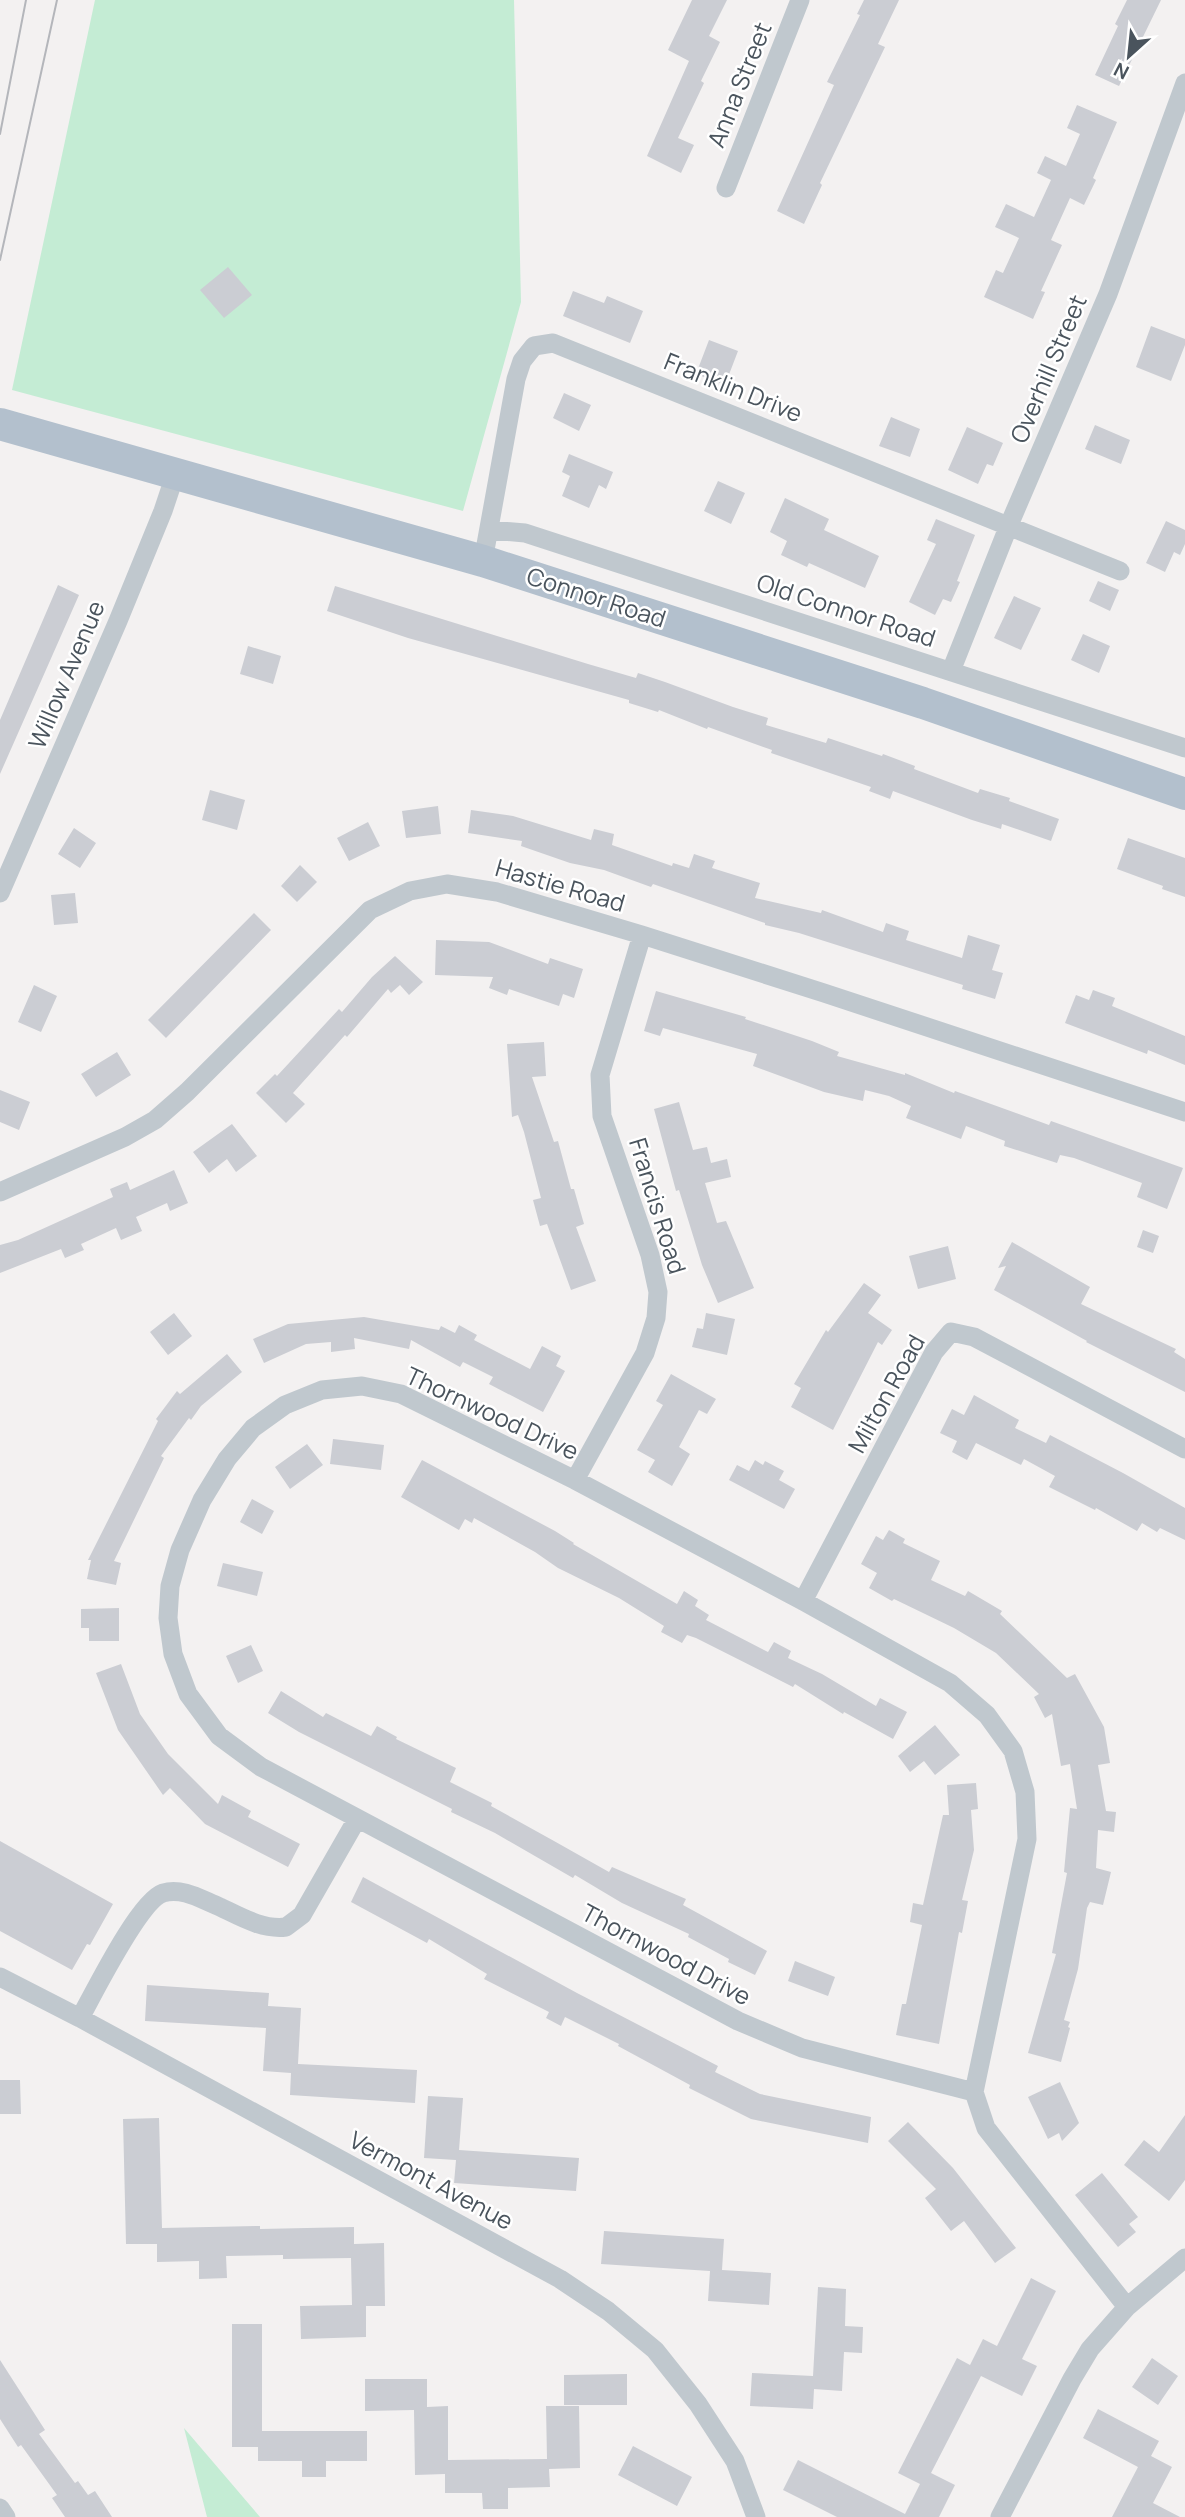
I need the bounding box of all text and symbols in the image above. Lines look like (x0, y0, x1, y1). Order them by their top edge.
street label: Anna Street (699, 17, 779, 152)
north arrow (1094, 21, 1164, 91)
text: N (1109, 56, 1133, 86)
street label: Overhill Street (1002, 289, 1094, 448)
street label: Franklin Drive (660, 344, 807, 429)
street label: Connor Road (523, 559, 670, 635)
street label: Old Connor Road (753, 565, 940, 654)
street label: Willow Avenue (20, 595, 112, 754)
street label: Hastie Road (492, 850, 629, 919)
street label: Francis Road (622, 1134, 695, 1278)
street label: Milton Road (840, 1328, 932, 1458)
street label: Thornwood Drive (401, 1358, 584, 1467)
street label: Thornwood Drive (576, 1895, 757, 2012)
street label: Vermont Avenue (344, 2123, 519, 2237)

